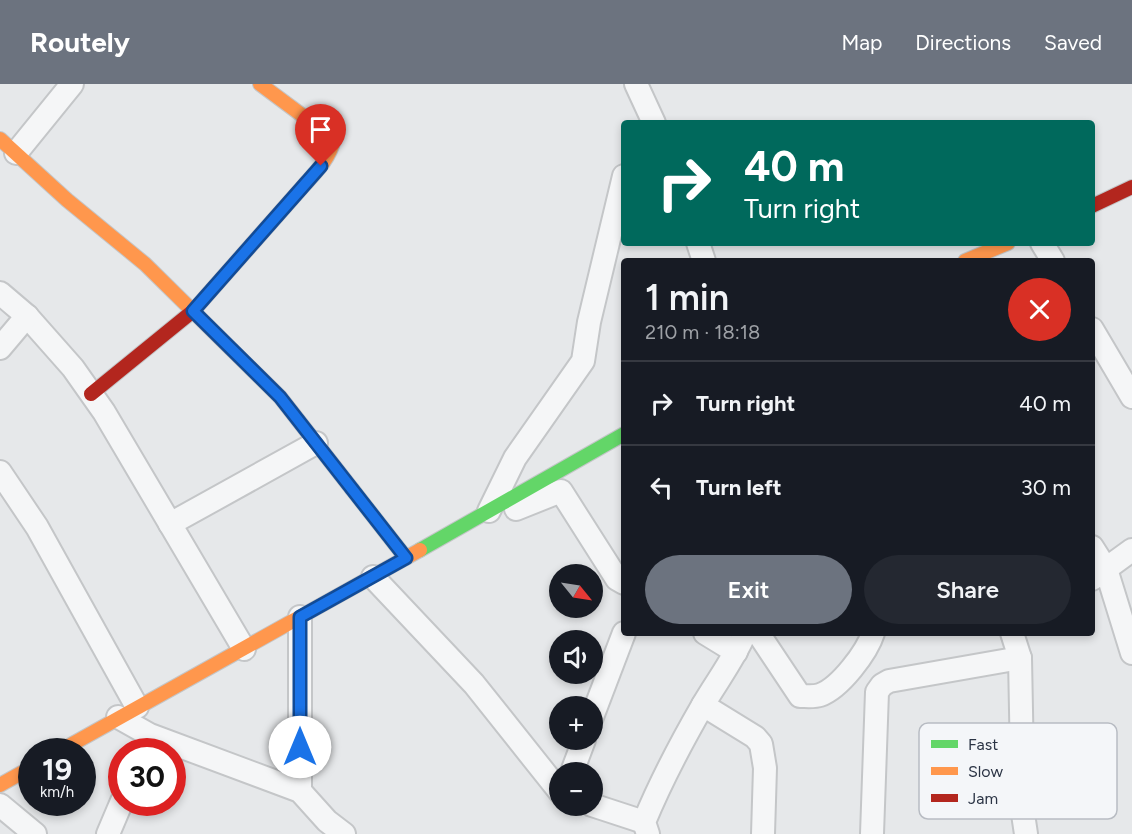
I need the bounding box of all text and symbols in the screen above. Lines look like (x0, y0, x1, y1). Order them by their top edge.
text: Routely (30, 25, 130, 59)
text: Map (841, 30, 882, 55)
text: Directions (915, 30, 1011, 55)
text: Saved (1044, 30, 1102, 55)
pin (295, 104, 346, 166)
icon: arrive (304, 113, 337, 146)
text: 40 m (744, 141, 844, 192)
icon: right (645, 144, 723, 222)
text: Turn right (744, 192, 860, 225)
text: 1 min (645, 276, 729, 319)
button: close (1008, 278, 1071, 341)
text: 210 m · 18:18 (645, 320, 760, 344)
icon: right (645, 387, 678, 420)
text: Turn right (696, 390, 795, 417)
text: 40 m (1019, 390, 1071, 417)
icon: left (645, 471, 678, 504)
text: Turn left (696, 474, 782, 501)
text: 30 m (1021, 474, 1071, 501)
button: Exit (645, 555, 852, 624)
button: Share (864, 555, 1071, 624)
north arrow (549, 564, 603, 618)
map controls (549, 564, 603, 816)
button: sound (549, 630, 603, 684)
button: + (549, 696, 603, 750)
position arrow (268, 715, 332, 779)
legend (919, 723, 1117, 819)
text: Fast (968, 735, 998, 754)
speed limit sign: 30 (108, 738, 186, 816)
text: 19 (42, 751, 72, 788)
button: − (549, 762, 603, 816)
text: Slow (968, 762, 1003, 781)
text: km/h (40, 783, 74, 801)
text: Jam (968, 789, 998, 808)

